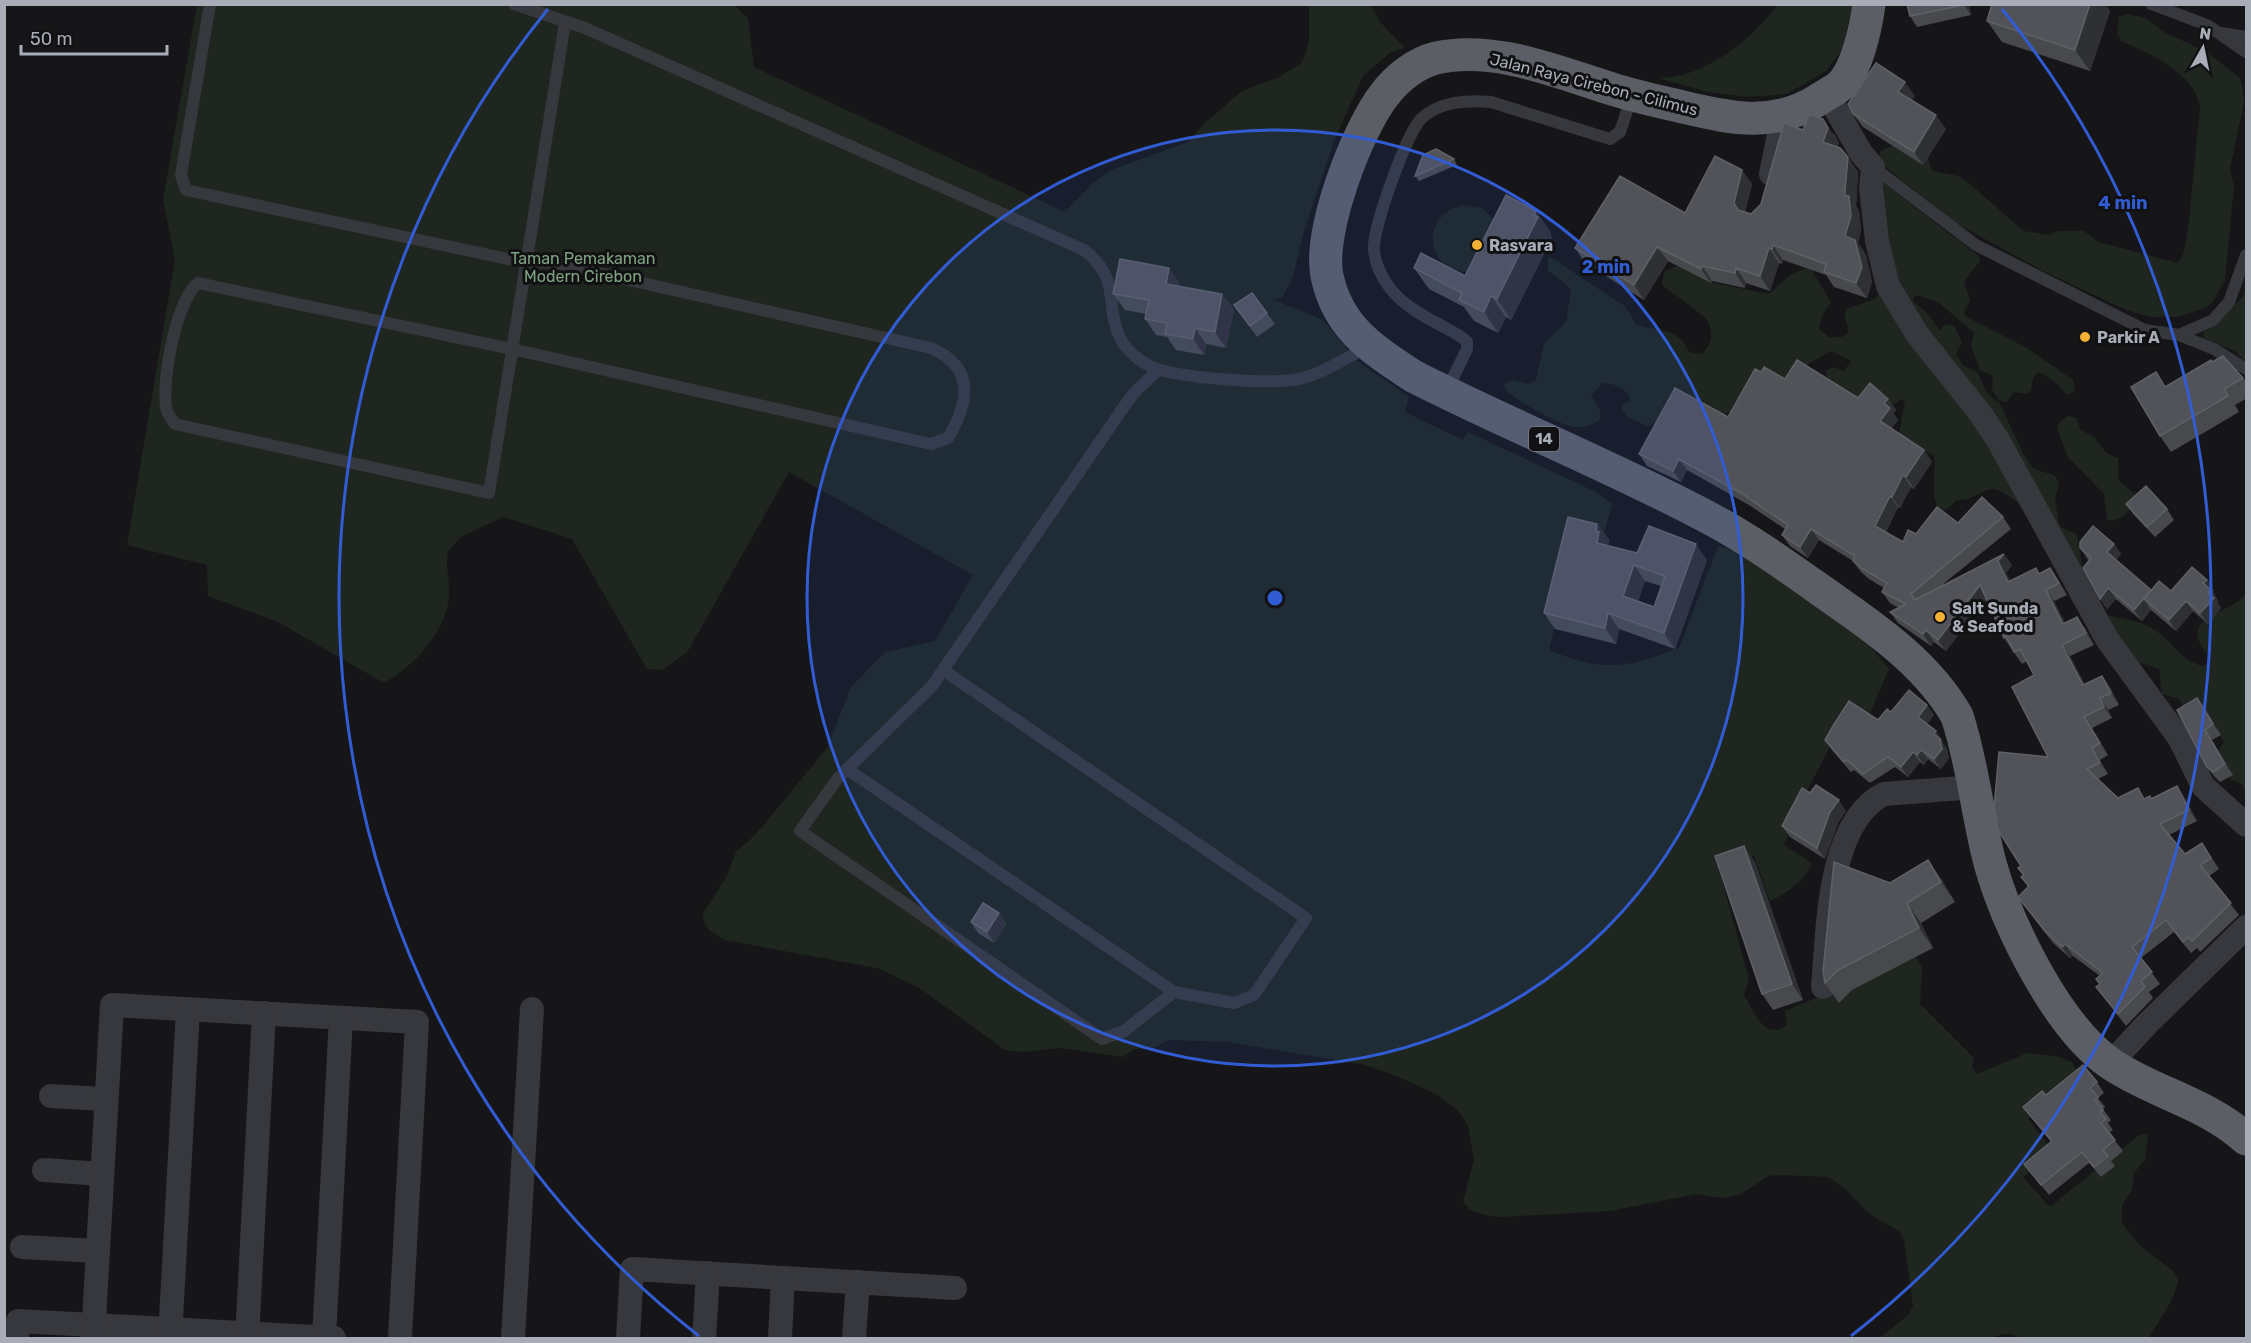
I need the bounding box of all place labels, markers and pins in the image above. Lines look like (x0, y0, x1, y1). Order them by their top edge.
place label: Rasvara (1489, 236, 1553, 255)
marker: Rasvara (1470, 238, 1484, 252)
place label: Parkir A (2097, 328, 2160, 347)
marker: Parkir A (2078, 330, 2092, 344)
centre of rings (1265, 588, 1285, 608)
place label: Salt Sunda & Seafood (1952, 599, 2038, 636)
marker: Salt Sunda & Seafood (1933, 610, 1947, 624)

